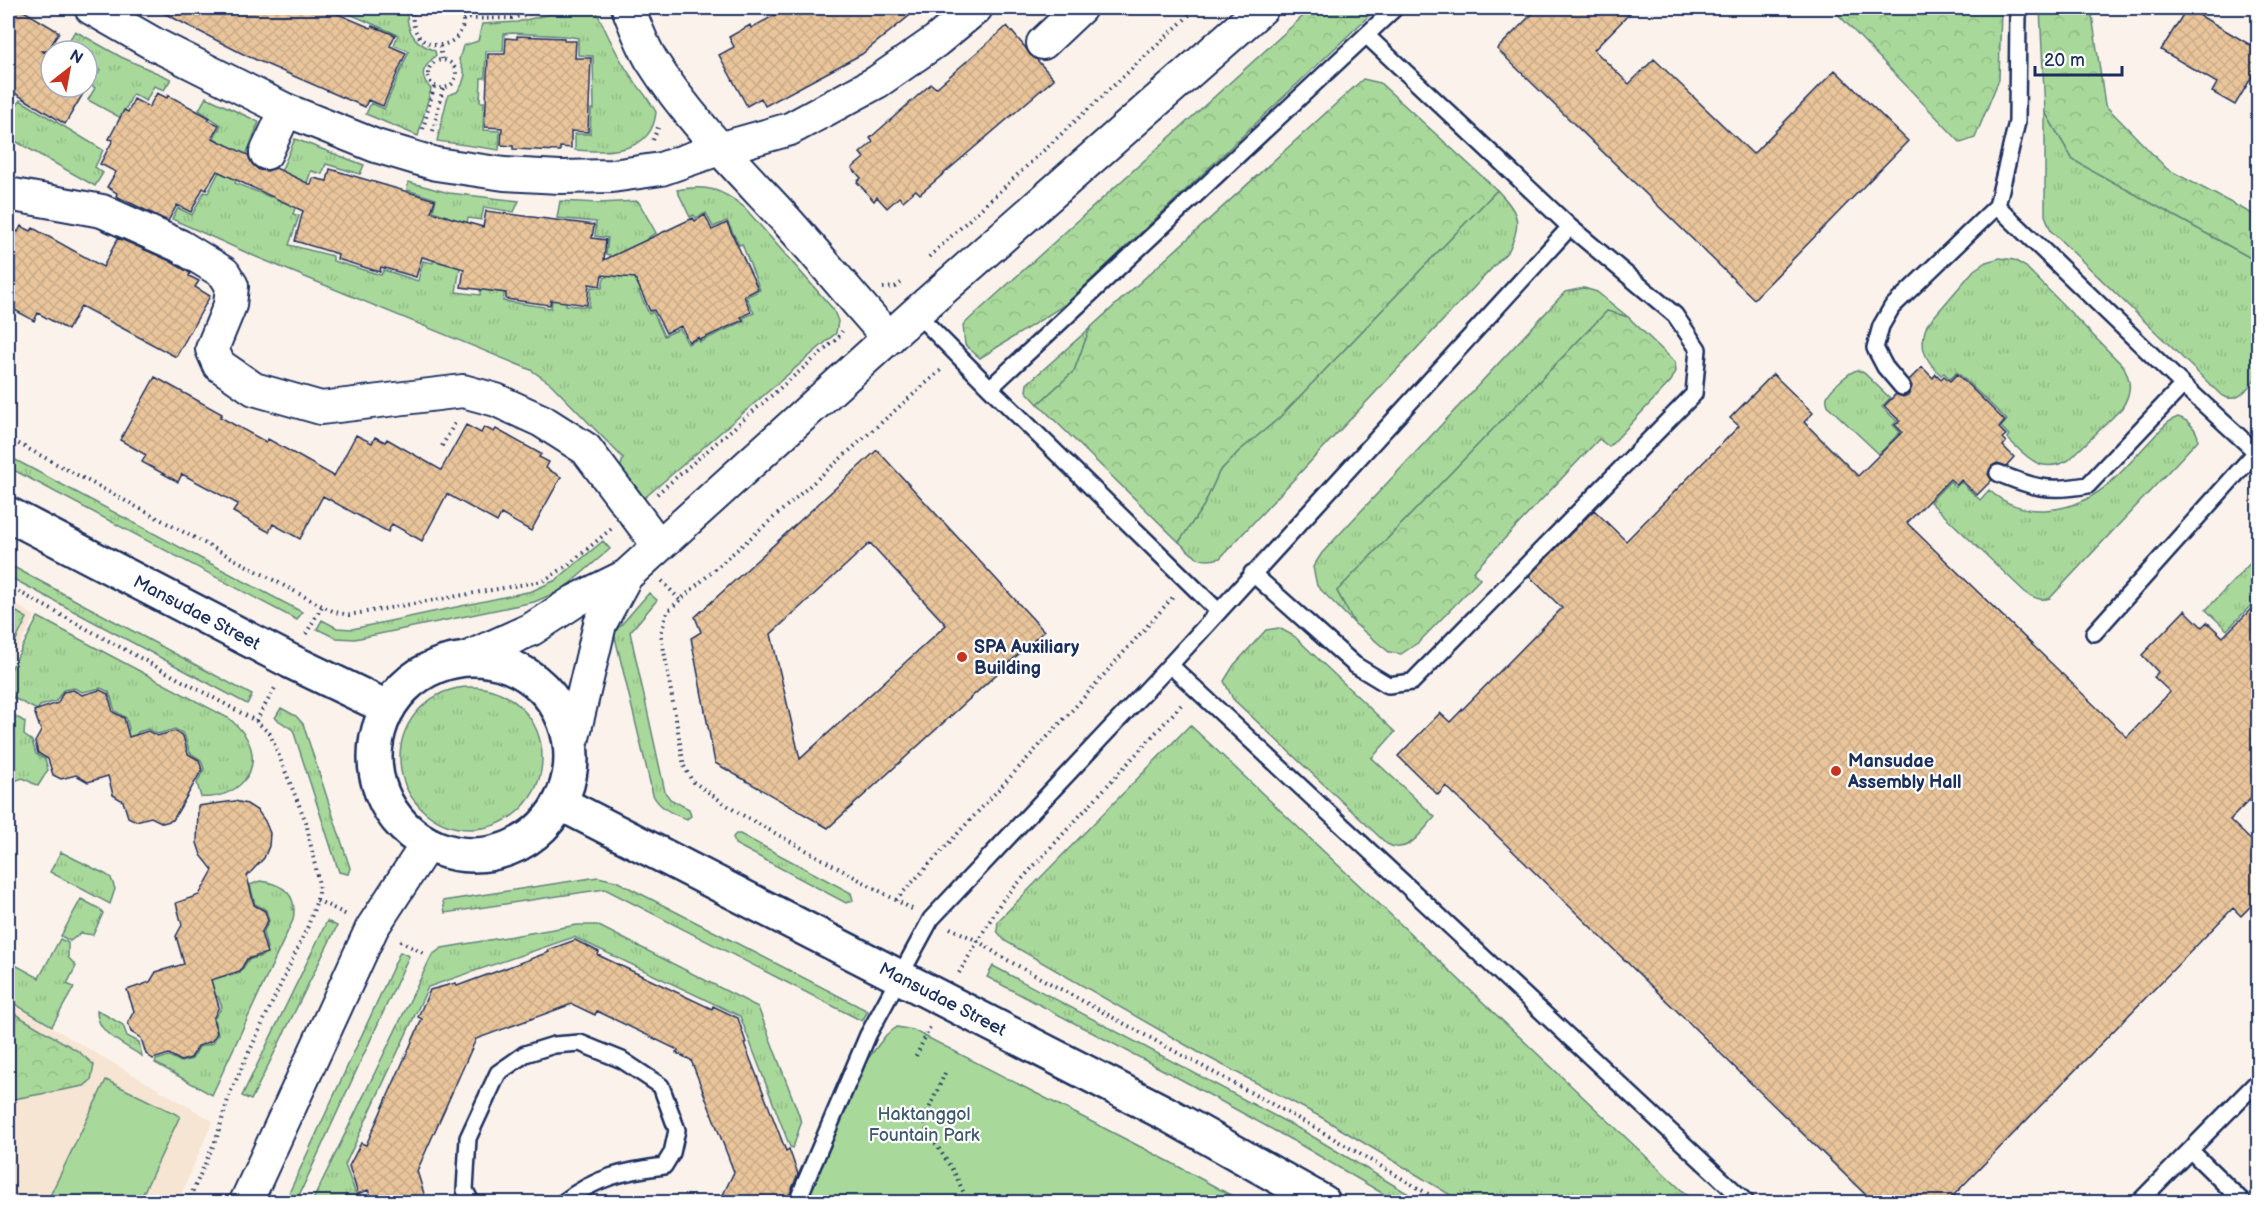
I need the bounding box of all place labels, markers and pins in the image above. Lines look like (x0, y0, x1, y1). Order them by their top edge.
place label: SPA Auxiliary Building (974, 637, 1080, 679)
marker: SPA Auxiliary Building (955, 650, 969, 664)
place label: Mansudae Assembly Hall (1847, 751, 1962, 793)
marker: Mansudae Assembly Hall (1829, 764, 1843, 778)

